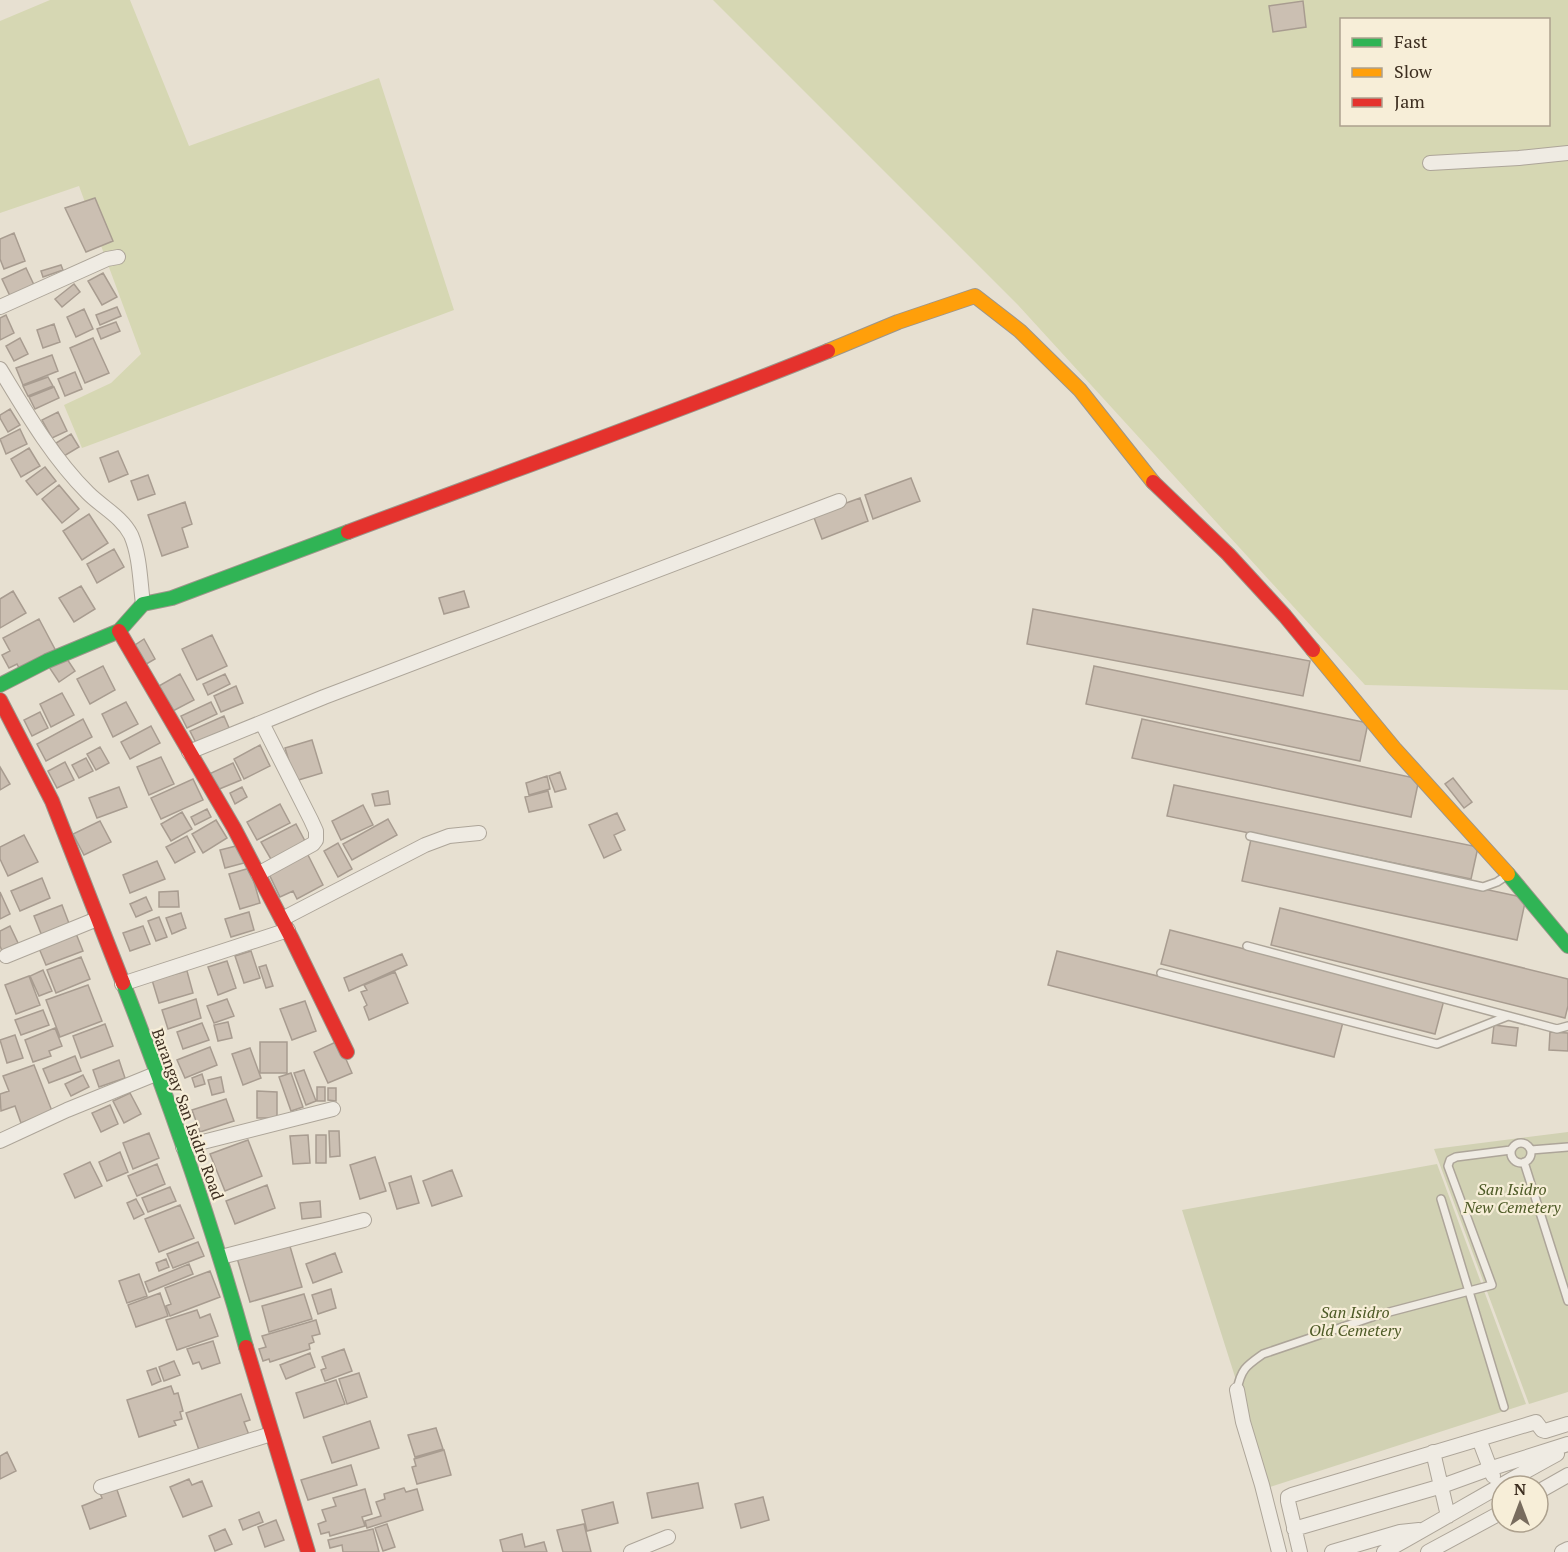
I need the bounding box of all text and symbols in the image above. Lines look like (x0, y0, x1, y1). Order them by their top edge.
legend (1340, 18, 1550, 126)
text: Fast (1394, 29, 1428, 53)
text: Slow (1394, 59, 1433, 83)
text: Jam (1394, 89, 1425, 113)
street label: Barangay San Isidro Road (147, 1025, 229, 1203)
park label: San Isidro New Cemetery (1462, 1178, 1561, 1218)
park label: San Isidro Old Cemetery (1309, 1301, 1402, 1341)
north arrow (1490, 1474, 1550, 1534)
text: N (1514, 1478, 1526, 1500)

